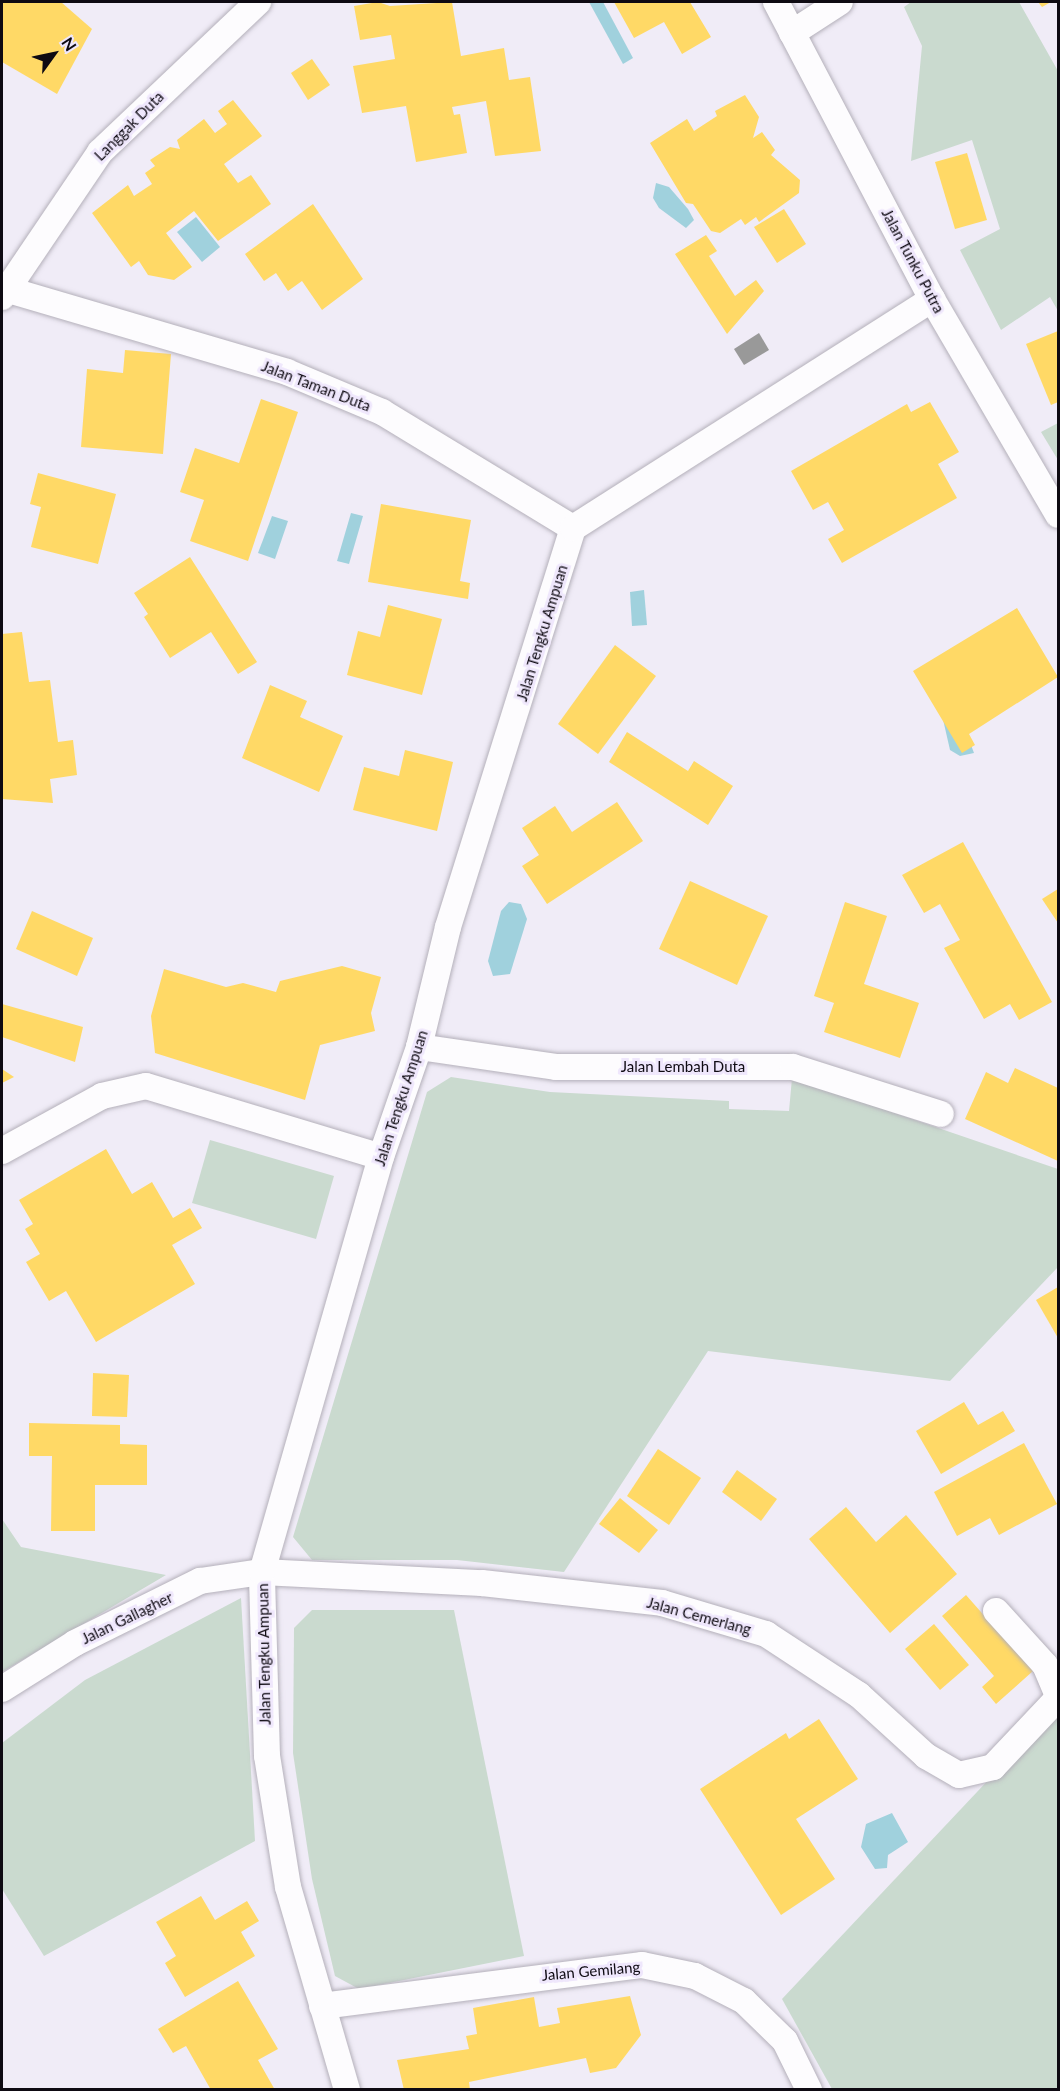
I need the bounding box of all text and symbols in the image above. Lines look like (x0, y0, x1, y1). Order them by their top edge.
north arrow (24, 24, 84, 84)
text: N (58, 34, 81, 54)
street label: Langgak Duta (91, 88, 167, 164)
street label: Jalan Tunku Putra (878, 206, 948, 316)
street label: Jalan Taman Duta (259, 357, 373, 415)
street label: Jalan Tengku Ampuan (513, 562, 571, 704)
street label: Jalan Tengku Ampuan (370, 1027, 432, 1169)
street label: Jalan Lembah Duta (621, 1058, 745, 1076)
street label: Jalan Tengku Ampuan (254, 1583, 274, 1725)
street label: Jalan Gallagher (78, 1588, 176, 1648)
street label: Jalan Cemerlang (645, 1593, 753, 1639)
street label: Jalan Gemilang (541, 1958, 641, 1984)

